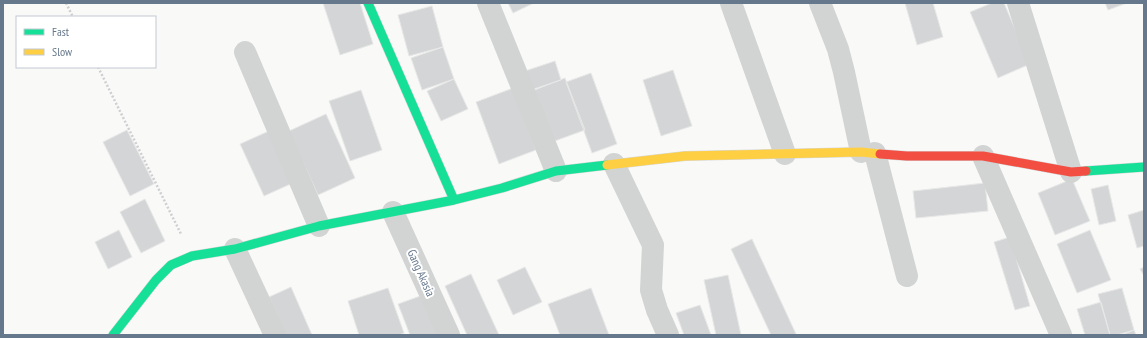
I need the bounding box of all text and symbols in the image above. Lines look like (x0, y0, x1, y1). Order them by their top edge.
legend (16, 16, 156, 68)
text: Fast (52, 24, 70, 39)
text: Slow (52, 44, 73, 59)
street label: Gang Akasia (404, 247, 439, 299)

